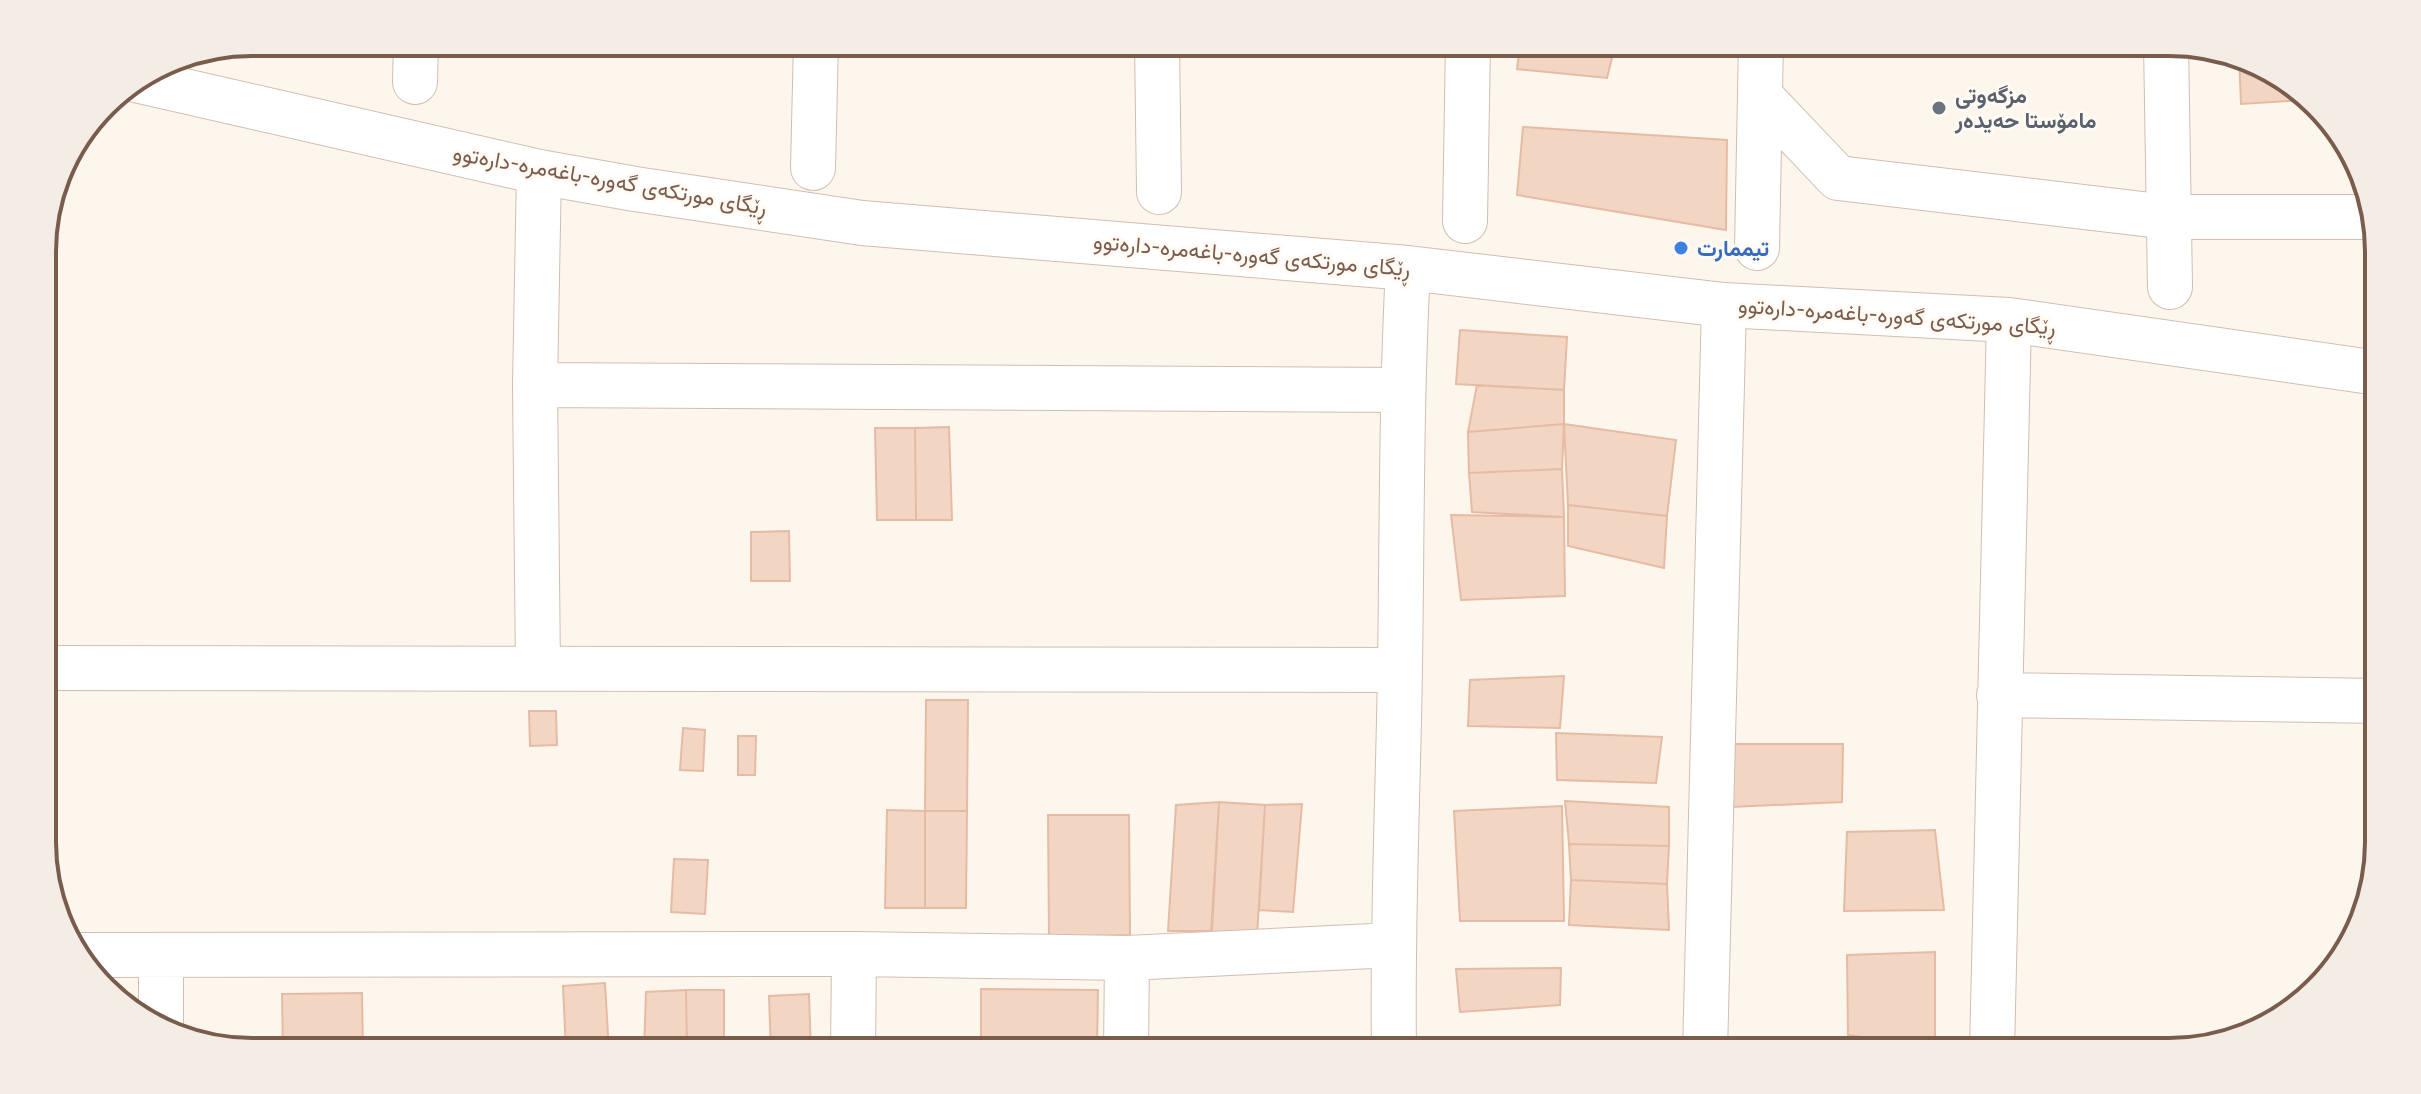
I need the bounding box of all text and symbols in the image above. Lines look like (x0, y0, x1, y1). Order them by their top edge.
place label: مزگەوتی مامۆستا حەیدەر (1954, 82, 2096, 134)
marker: مزگەوتی مامۆستا حەیدەر (1930, 99, 1948, 117)
street label: ڕێگای مورتکەی گەورە-باغەمرە-دارەتوو (450, 139, 769, 225)
street label: ڕێگای مورتکەی گەورە-باغەمرە-دارەتوو (1092, 228, 1412, 286)
place label: تیممارت (1697, 235, 1769, 262)
marker: تیممارت (1672, 239, 1690, 257)
street label: ڕێگای مورتکەی گەورە-باغەمرە-دارەتوو (1737, 291, 2057, 345)

